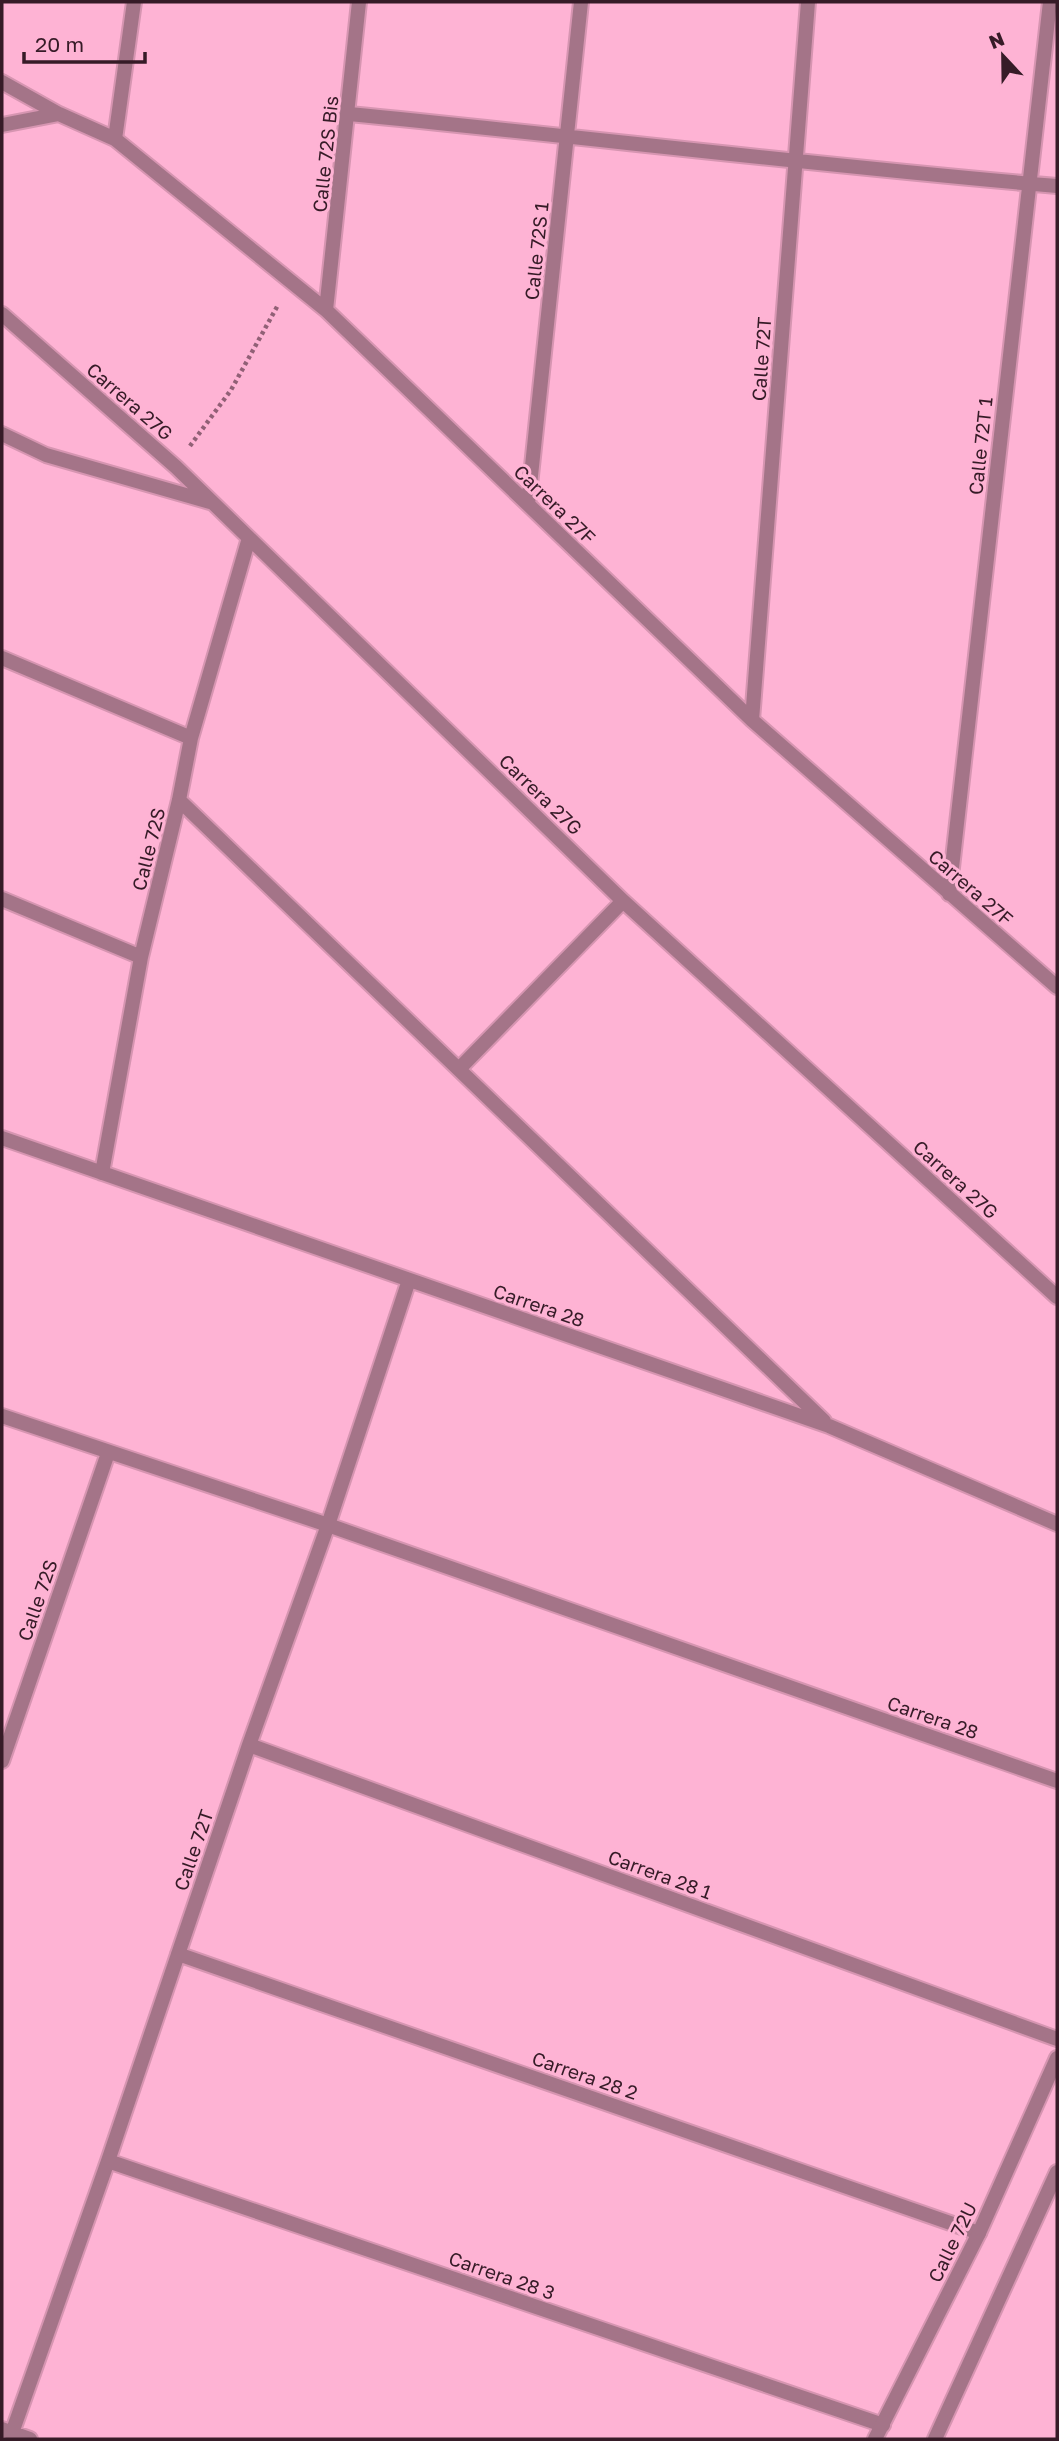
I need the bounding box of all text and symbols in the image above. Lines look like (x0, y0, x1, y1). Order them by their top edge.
scale bar (24, 21, 145, 65)
north arrow (968, 21, 1038, 91)
text: N (985, 26, 1007, 53)
text: 20 m (35, 31, 84, 57)
street label: Calle 72S Bis (307, 94, 343, 214)
street label: Calle 72S 1 (519, 201, 553, 301)
street label: Calle 72T (747, 316, 775, 402)
street label: Carrera 27G (82, 357, 178, 445)
street label: Calle 72T 1 (963, 396, 997, 496)
street label: Carrera 27F (509, 459, 601, 549)
street label: Carrera 27G (495, 749, 587, 839)
street label: Calle 72S (127, 805, 169, 893)
street label: Carrera 27F (924, 844, 1018, 930)
street label: Carrera 27G (909, 1135, 1003, 1223)
street label: Carrera 28 (491, 1279, 587, 1331)
street label: Calle 72S (12, 1556, 62, 1644)
street label: Carrera 28 (885, 1691, 981, 1743)
street label: Calle 72T (168, 1806, 218, 1894)
street label: Carrera 28 1 (605, 1845, 715, 1903)
street label: Carrera 28 2 (529, 2046, 641, 2104)
street label: Calle 72U (923, 2198, 981, 2286)
street label: Carrera 28 3 (446, 2246, 558, 2304)

